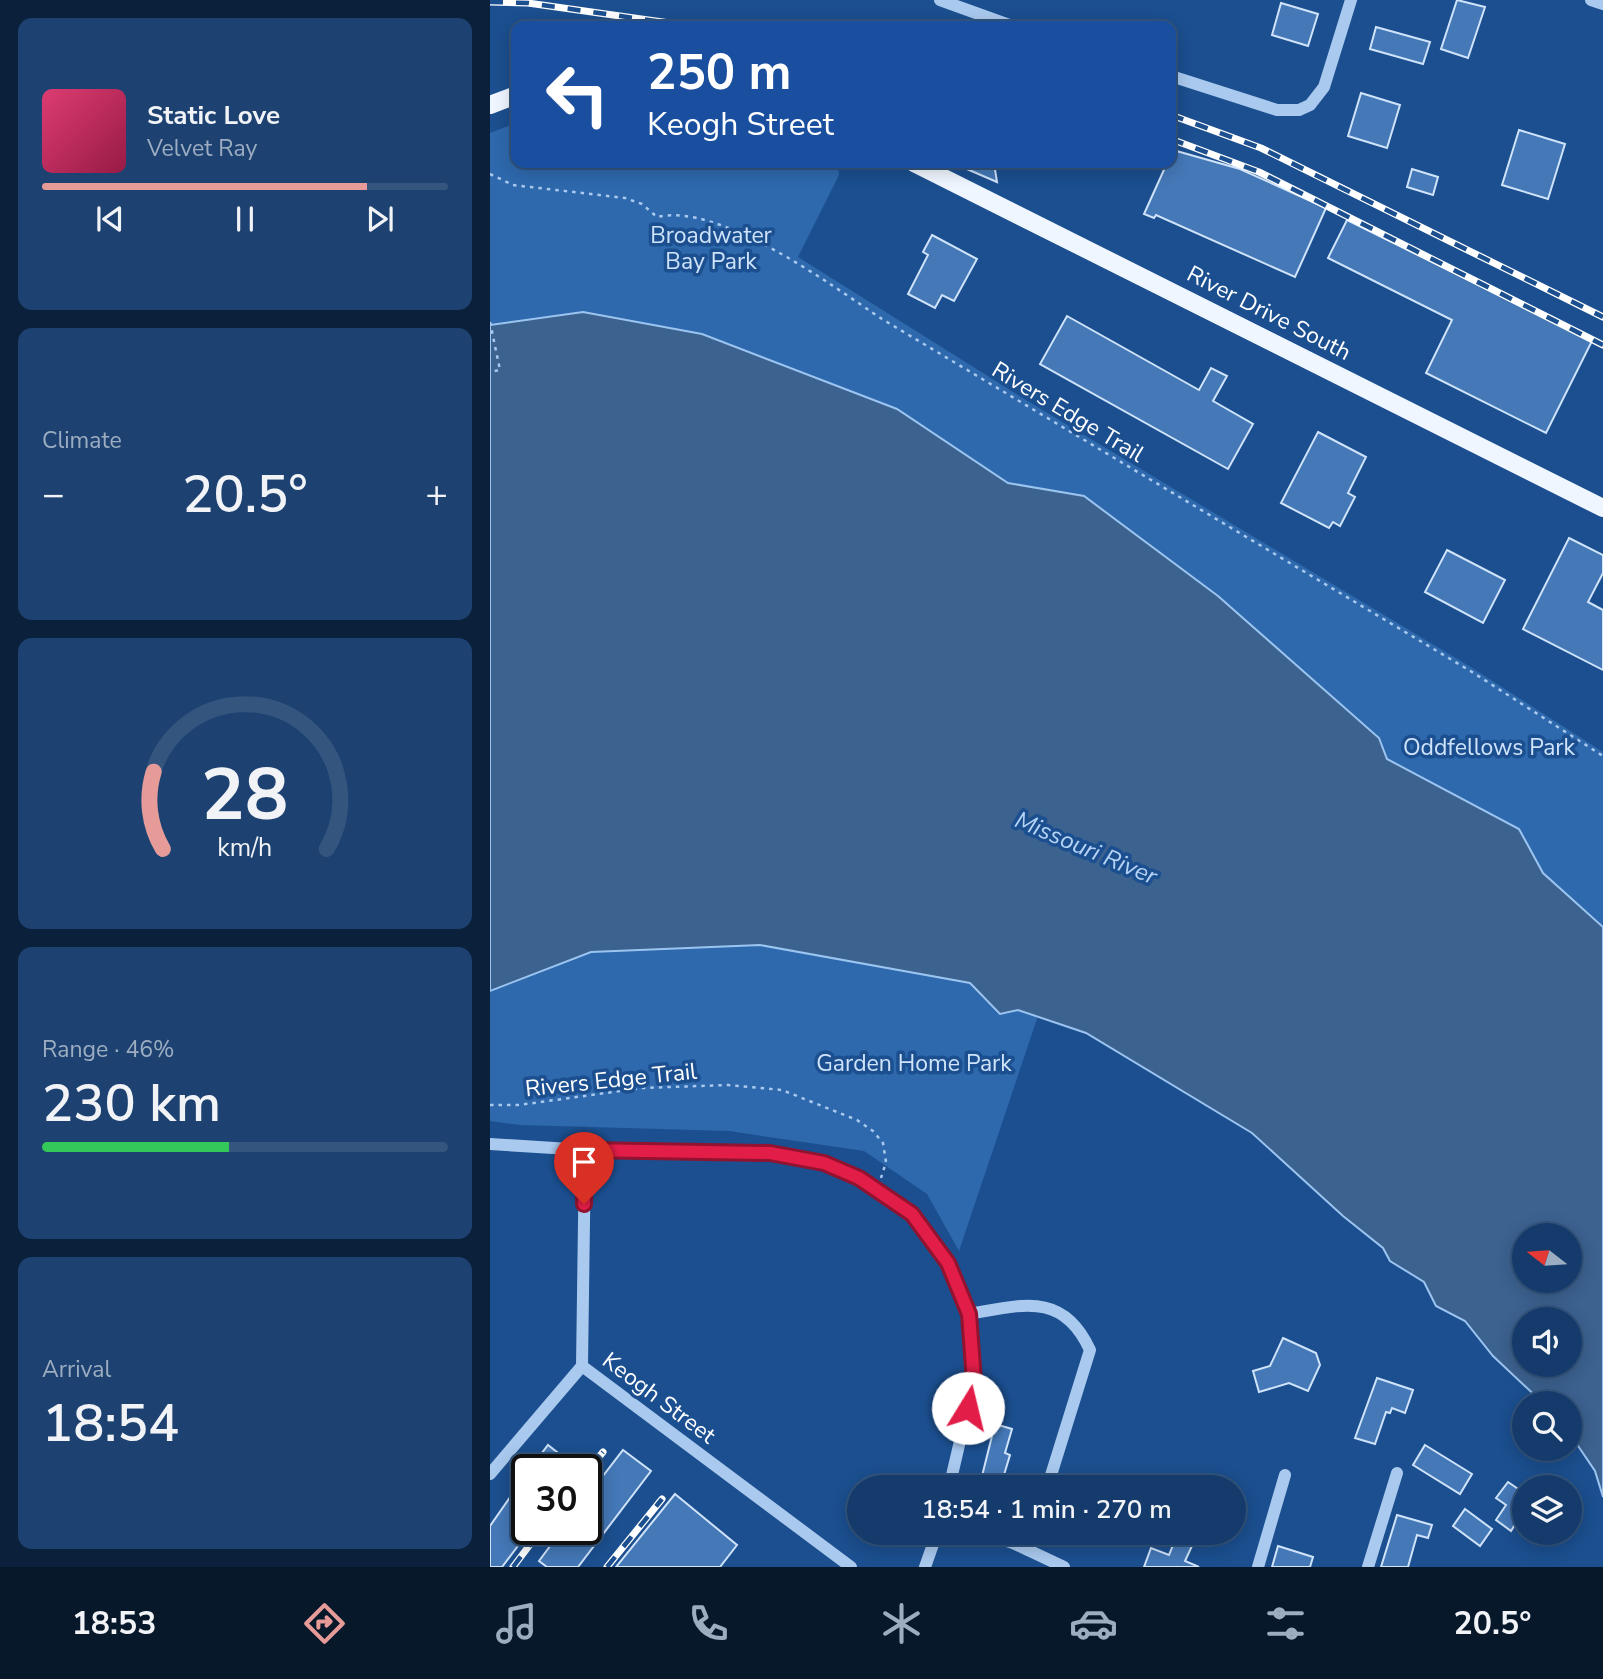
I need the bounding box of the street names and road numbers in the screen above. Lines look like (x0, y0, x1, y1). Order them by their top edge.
street label: River Drive South (1182, 258, 1356, 368)
street label: Rivers Edge Trail (986, 354, 1150, 470)
street label: Rivers Edge Trail (524, 1056, 699, 1104)
street label: Keogh Street (596, 1345, 723, 1451)

